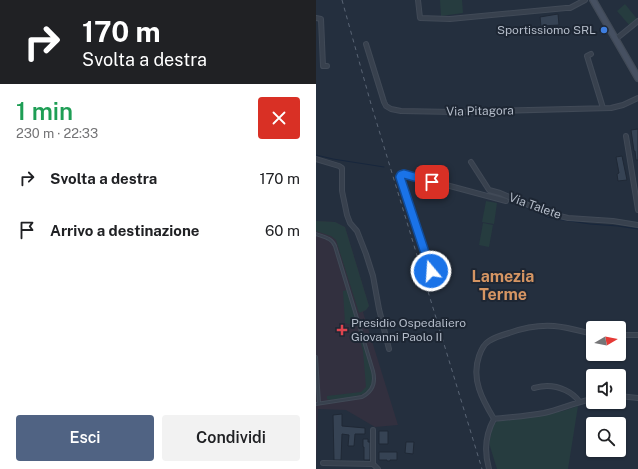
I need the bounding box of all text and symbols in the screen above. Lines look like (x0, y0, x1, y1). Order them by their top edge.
text: 170 m (82, 15, 161, 48)
icon: right (16, 16, 68, 68)
place label: Sportissiomo SRL (497, 23, 596, 37)
marker: Sportissiomo SRL (599, 25, 609, 35)
text: Svolta a destra (82, 49, 207, 70)
text: 1 min (16, 97, 73, 125)
button: close (258, 97, 300, 139)
street label: Via Pitagora (446, 103, 514, 119)
text: 230 m · 22:33 (16, 126, 98, 141)
pin (415, 165, 449, 199)
icon: right (16, 167, 38, 189)
text: Svolta a destra (50, 170, 157, 187)
text: 170 m (259, 170, 300, 187)
icon: arrive (421, 171, 443, 193)
street label: Via Talete (507, 190, 563, 222)
icon: arrive (16, 219, 38, 241)
text: Arrivo a destinazione (50, 222, 199, 239)
text: 60 m (265, 222, 300, 239)
position arrow (410, 250, 452, 292)
district label: Lamezia Terme (472, 267, 534, 304)
place label: Presidio Ospedaliero Giovanni Paolo II (351, 316, 466, 344)
north arrow (586, 321, 626, 361)
map controls (586, 321, 626, 457)
marker: Presidio Ospedaliero Giovanni Paolo II (336, 324, 348, 336)
button: sound (586, 369, 626, 409)
button: Esci (16, 415, 154, 461)
button: Condividi (162, 415, 300, 461)
button: search (586, 417, 626, 457)

